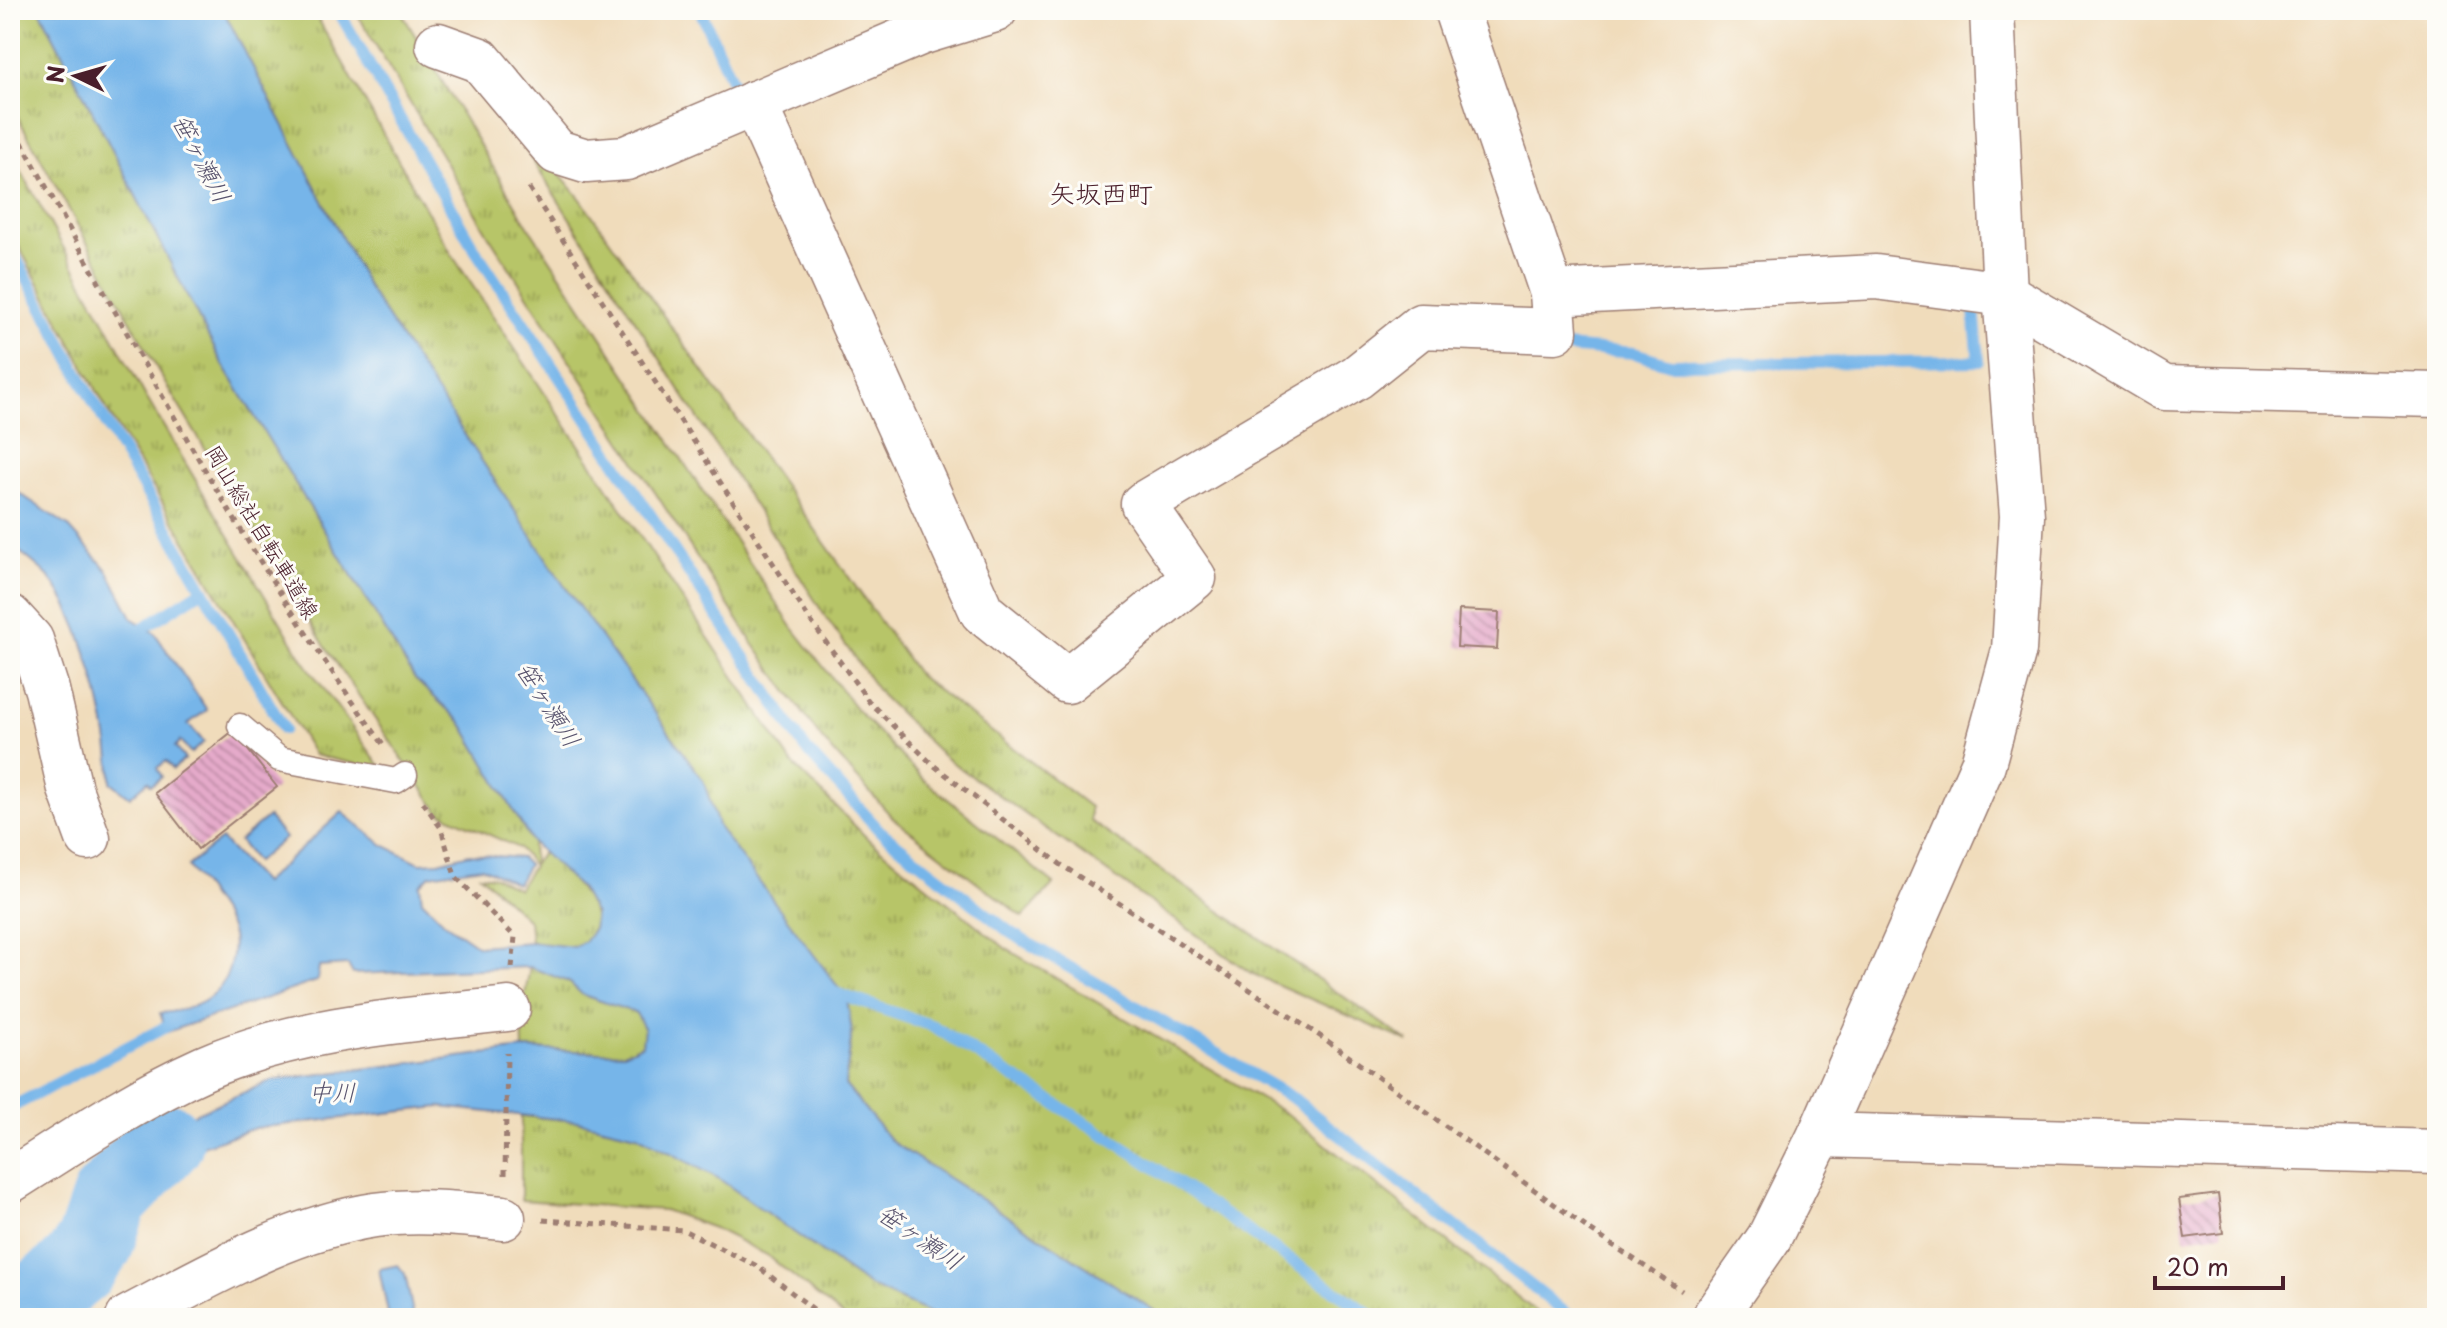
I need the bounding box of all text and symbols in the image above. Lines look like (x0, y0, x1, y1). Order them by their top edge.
north arrow (36, 36, 116, 116)
text: N (37, 64, 72, 84)
water label: 笹ヶ瀬川 (164, 107, 241, 209)
district label: 矢坂西町 (1049, 173, 1153, 212)
street label: 岡山総社自転車道線 (198, 438, 328, 625)
water label: 笹ヶ瀬川 (508, 654, 591, 754)
water label: 中川 (308, 1073, 356, 1109)
water label: 笹ヶ瀬川 (871, 1195, 971, 1278)
scale bar (2155, 1240, 2283, 1290)
text: 20 m (2167, 1248, 2229, 1284)

